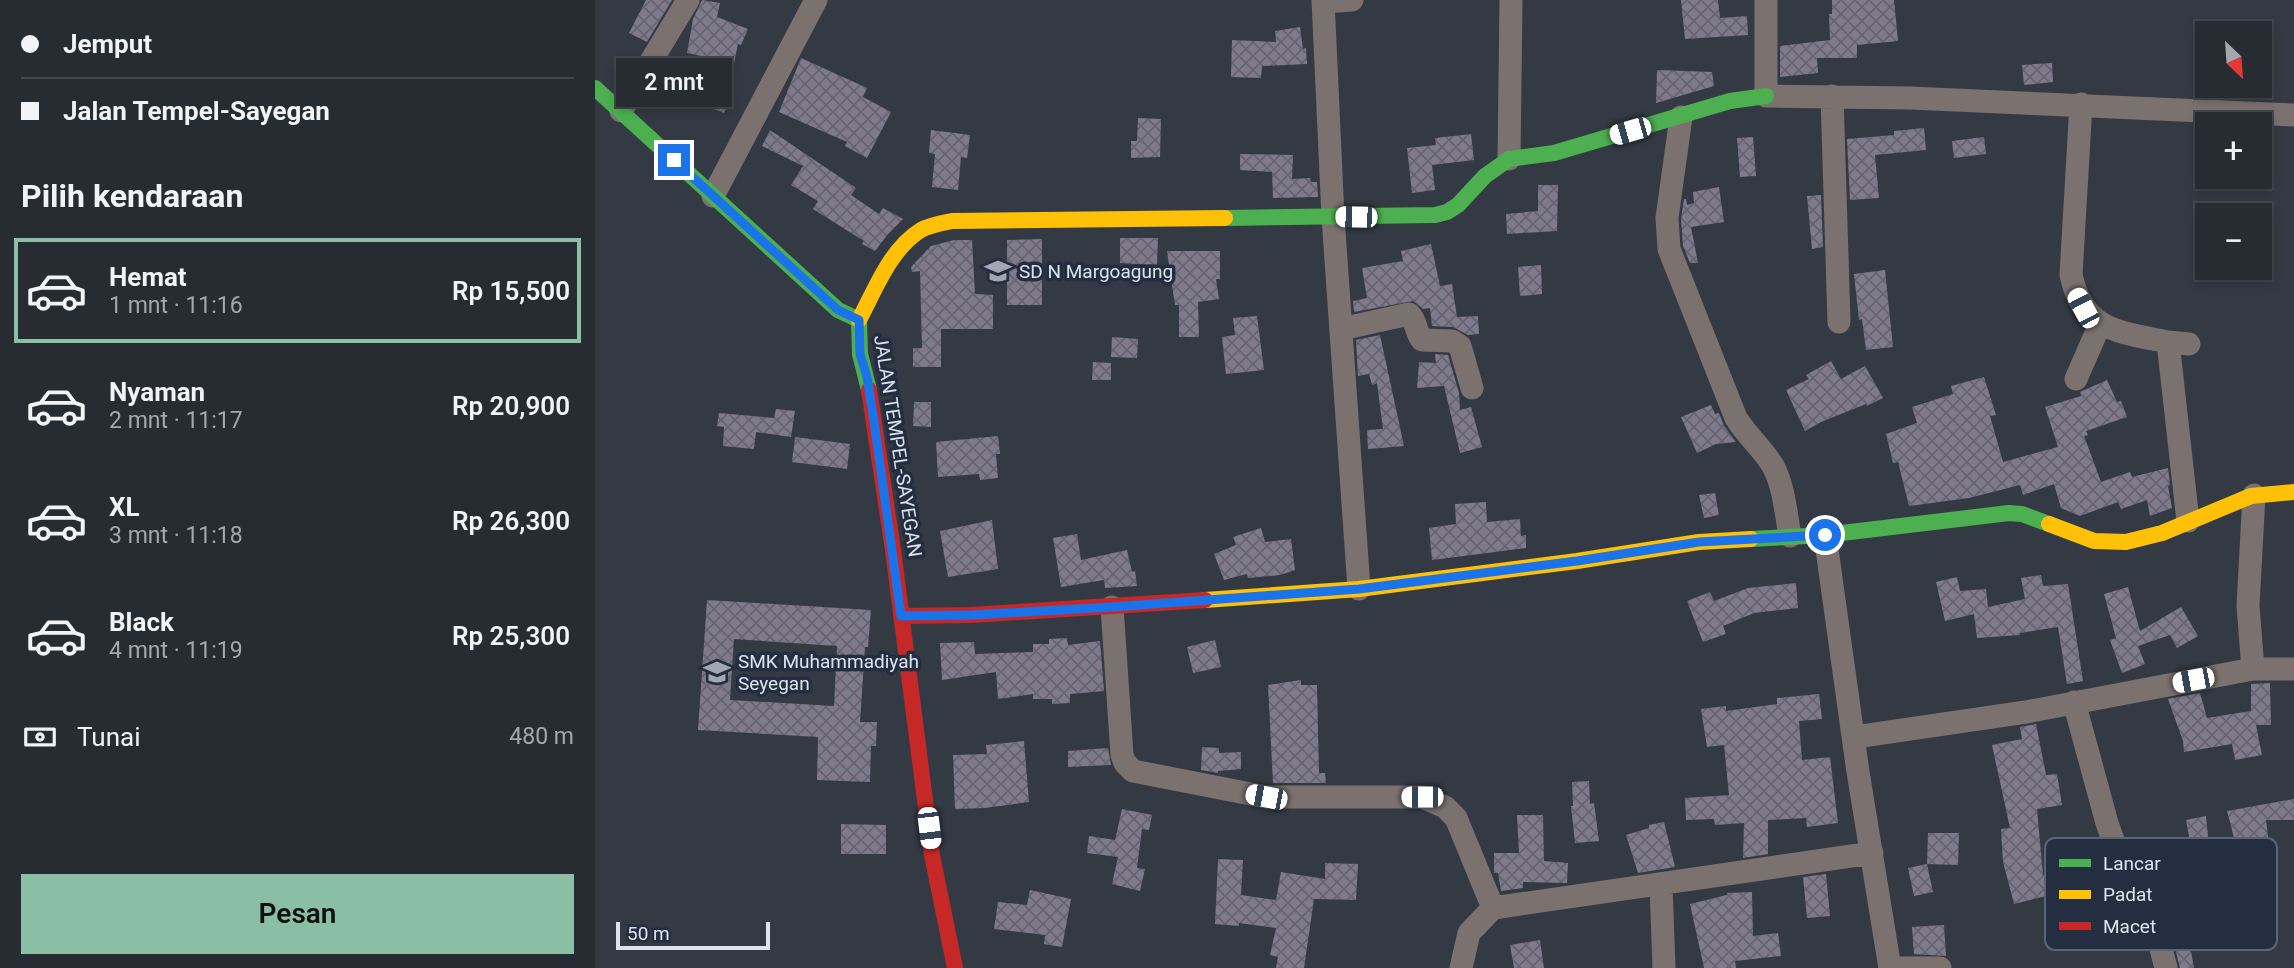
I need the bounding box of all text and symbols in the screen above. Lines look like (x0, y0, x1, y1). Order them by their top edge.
north arrow (2195, 21, 2271, 98)
map controls (2195, 21, 2272, 280)
text: Jemput (63, 29, 152, 59)
callout: 2 mnt (616, 58, 732, 108)
text: 2 mnt (644, 69, 704, 96)
text: Jalan Tempel-Sayegan (63, 96, 330, 126)
button: + (2195, 112, 2272, 189)
car (1607, 115, 1654, 147)
route end (658, 144, 690, 176)
text: Pilih kendaraan (21, 177, 243, 215)
button: − (2195, 203, 2272, 280)
car (1335, 206, 1378, 228)
school or university icon: SD N Margoagung (983, 256, 1013, 286)
icon: car (25, 259, 88, 322)
place label: SD N Margoagung (1019, 260, 1173, 283)
text: Hemat (109, 262, 187, 292)
text: Rp 15,500 (452, 276, 570, 306)
car (2064, 285, 2103, 331)
text: 1 mnt · 11:16 (109, 292, 243, 319)
street label: JALAN TEMPEL-SAYEGAN (869, 333, 927, 559)
icon: car (25, 374, 88, 437)
text: Nyaman (109, 377, 205, 407)
text: Rp 20,900 (452, 391, 570, 421)
text: 2 mnt · 11:17 (109, 407, 243, 434)
icon: car (25, 489, 88, 552)
text: XL (109, 492, 140, 522)
text: Rp 26,300 (452, 506, 570, 536)
route start (1809, 519, 1841, 551)
text: 3 mnt · 11:18 (109, 522, 243, 549)
icon: car (25, 604, 88, 667)
text: Black (109, 607, 174, 637)
text: Rp 25,300 (452, 621, 570, 651)
text: 4 mnt · 11:19 (109, 637, 243, 664)
place label: SMK Muhammadiyah Seyegan (738, 650, 919, 695)
school or university icon: SMK Muhammadiyah Seyegan (702, 657, 732, 687)
car (2171, 666, 2216, 694)
icon: cash (21, 718, 59, 756)
text: Tunai (77, 722, 140, 752)
text: 480 m (509, 723, 574, 750)
car (1244, 783, 1289, 811)
car (1402, 787, 1444, 808)
car (917, 806, 942, 850)
legend (2045, 838, 2277, 950)
text: Lancar (2103, 852, 2161, 875)
button: Pesan (21, 874, 574, 954)
text: Padat (2103, 883, 2153, 906)
text: Macet (2103, 915, 2156, 938)
scale bar (616, 919, 770, 951)
text: 50 m (627, 922, 670, 945)

